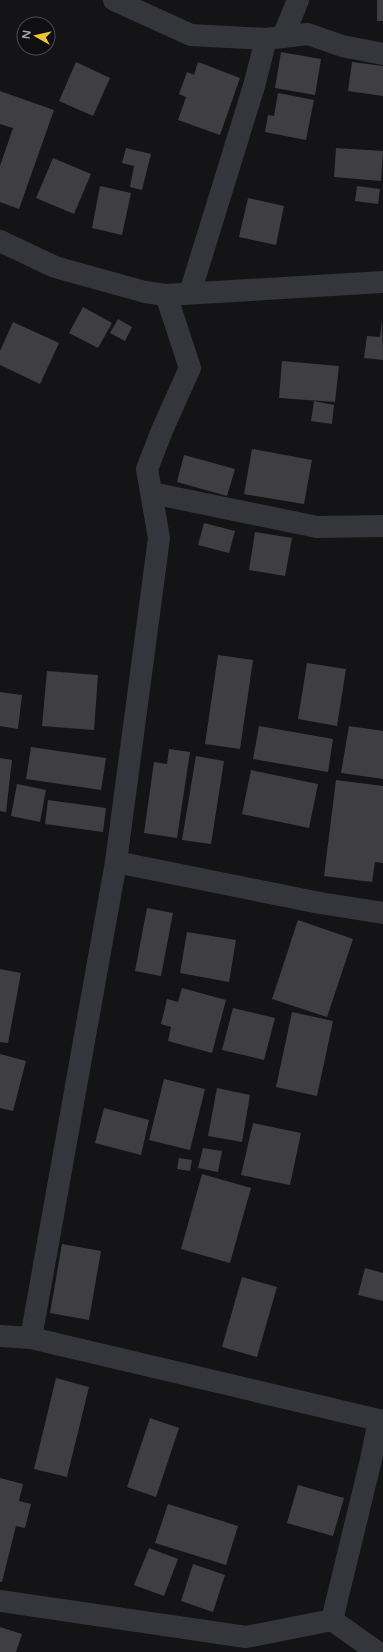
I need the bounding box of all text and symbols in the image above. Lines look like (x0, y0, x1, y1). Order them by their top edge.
north arrow (16, 16, 56, 56)
text: N (20, 29, 34, 40)

